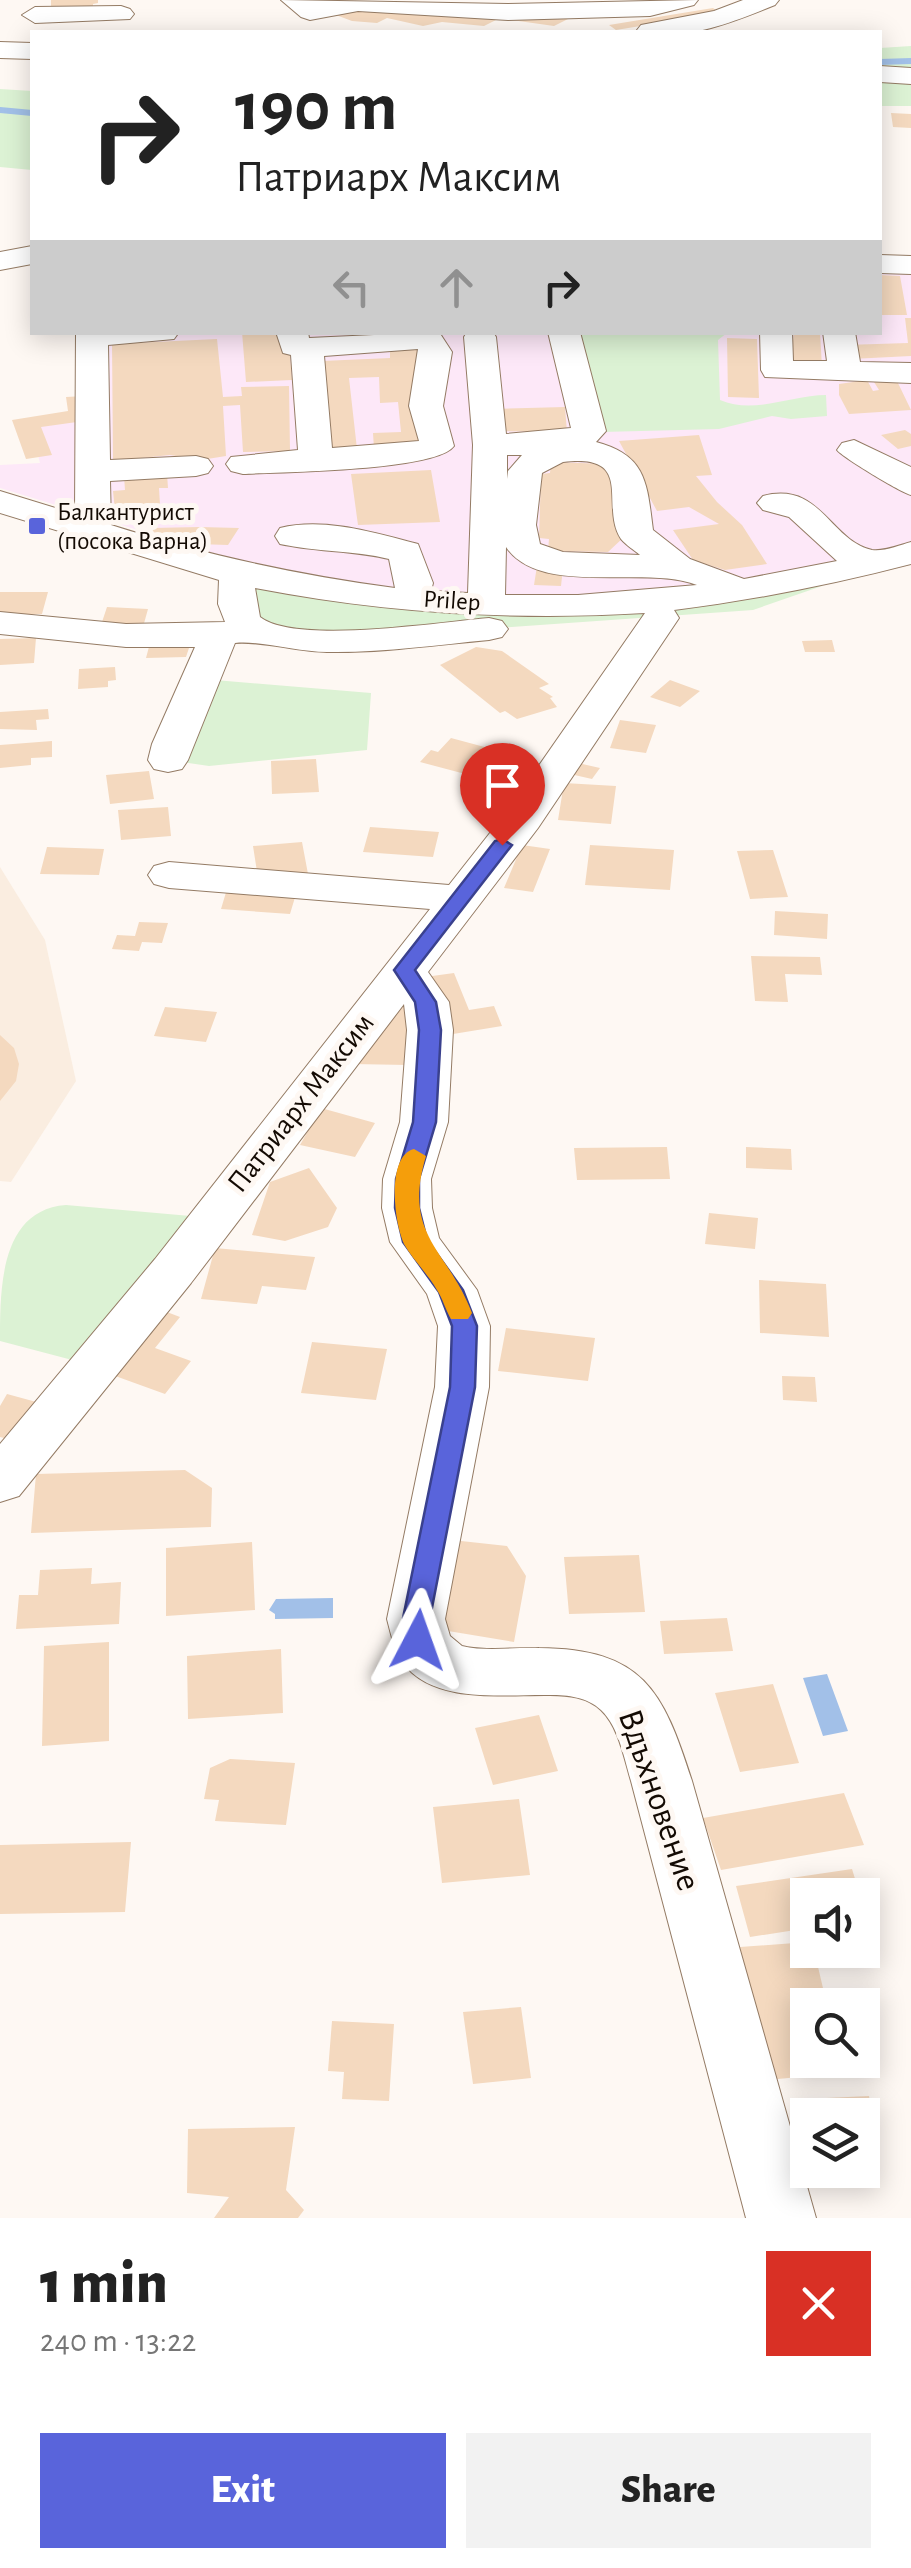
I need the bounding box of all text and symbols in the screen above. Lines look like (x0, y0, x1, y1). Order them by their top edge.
icon: right (70, 70, 200, 200)
text: 190 m (235, 73, 398, 143)
text: Патриарх Максим (235, 155, 562, 200)
icon: left (324, 260, 379, 315)
icon: ahead (429, 260, 484, 315)
icon: right (534, 260, 589, 315)
place label: Балкантурист (посока Варна) (57, 500, 208, 554)
marker: Балкантурист (посока Варна) (26, 515, 48, 537)
street label: Prilep (423, 587, 481, 615)
pin (460, 743, 545, 846)
icon: arrive (475, 758, 530, 813)
street label: Патриарх Максим (222, 1008, 380, 1198)
position arrow (366, 1588, 470, 1692)
street label: Вдъхновение (612, 1705, 706, 1895)
map controls (790, 1878, 880, 2188)
button: sound (790, 1878, 880, 1968)
button: search (790, 1988, 880, 2078)
button: layers (790, 2098, 880, 2188)
button: close (766, 2251, 871, 2356)
text: 1 min (40, 2254, 168, 2314)
text: 240 m · 13:22 (40, 2325, 196, 2357)
button: Exit (40, 2433, 446, 2548)
button: Share (466, 2433, 871, 2548)

